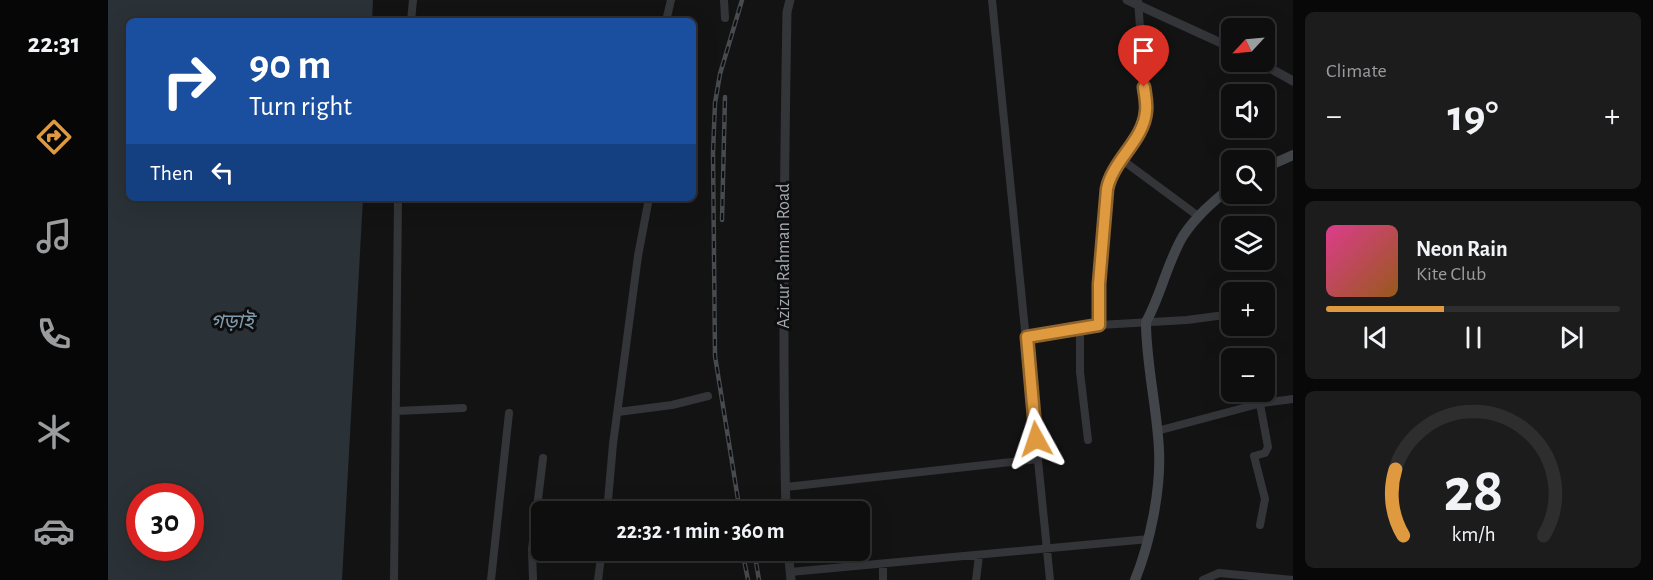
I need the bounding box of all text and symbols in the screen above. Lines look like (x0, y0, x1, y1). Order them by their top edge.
north arrow (1221, 18, 1275, 72)
map controls (1221, 18, 1275, 402)
pin (1118, 25, 1169, 87)
text: 22:31 (28, 30, 80, 57)
icon: arrive (1127, 34, 1160, 67)
icon: right (150, 42, 228, 120)
text: 90 m (249, 44, 331, 86)
text: Climate (1326, 61, 1387, 81)
button: sound (1221, 84, 1275, 138)
text: Turn right (249, 93, 352, 120)
text: 19° (1447, 94, 1499, 139)
text: − (1326, 100, 1342, 133)
text: + (1604, 100, 1620, 133)
icon: directions (33, 116, 75, 158)
button: search (1221, 150, 1275, 204)
icon: left (206, 156, 239, 189)
text: Then (150, 162, 194, 184)
street label: Azizur Rahman Road (775, 183, 793, 329)
icon: music (33, 215, 75, 257)
button: layers (1221, 216, 1275, 270)
text: Neon Rain (1416, 238, 1508, 260)
text: Kite Club (1416, 264, 1486, 284)
button: + (1221, 282, 1275, 336)
water label: গড়াই (210, 309, 257, 332)
icon: phone (33, 313, 75, 355)
icon: previous (1359, 321, 1392, 354)
icon: pause (1457, 321, 1490, 354)
icon: next (1555, 321, 1588, 354)
button: − (1221, 348, 1275, 402)
position arrow (1004, 407, 1068, 471)
icon: climate (33, 411, 75, 453)
text: 28 (1443, 461, 1503, 523)
speed limit sign: 30 (126, 483, 204, 561)
icon: car (33, 510, 75, 552)
text: 22:32 · 1 min · 360 m (617, 520, 785, 542)
text: km/h (1451, 525, 1495, 546)

